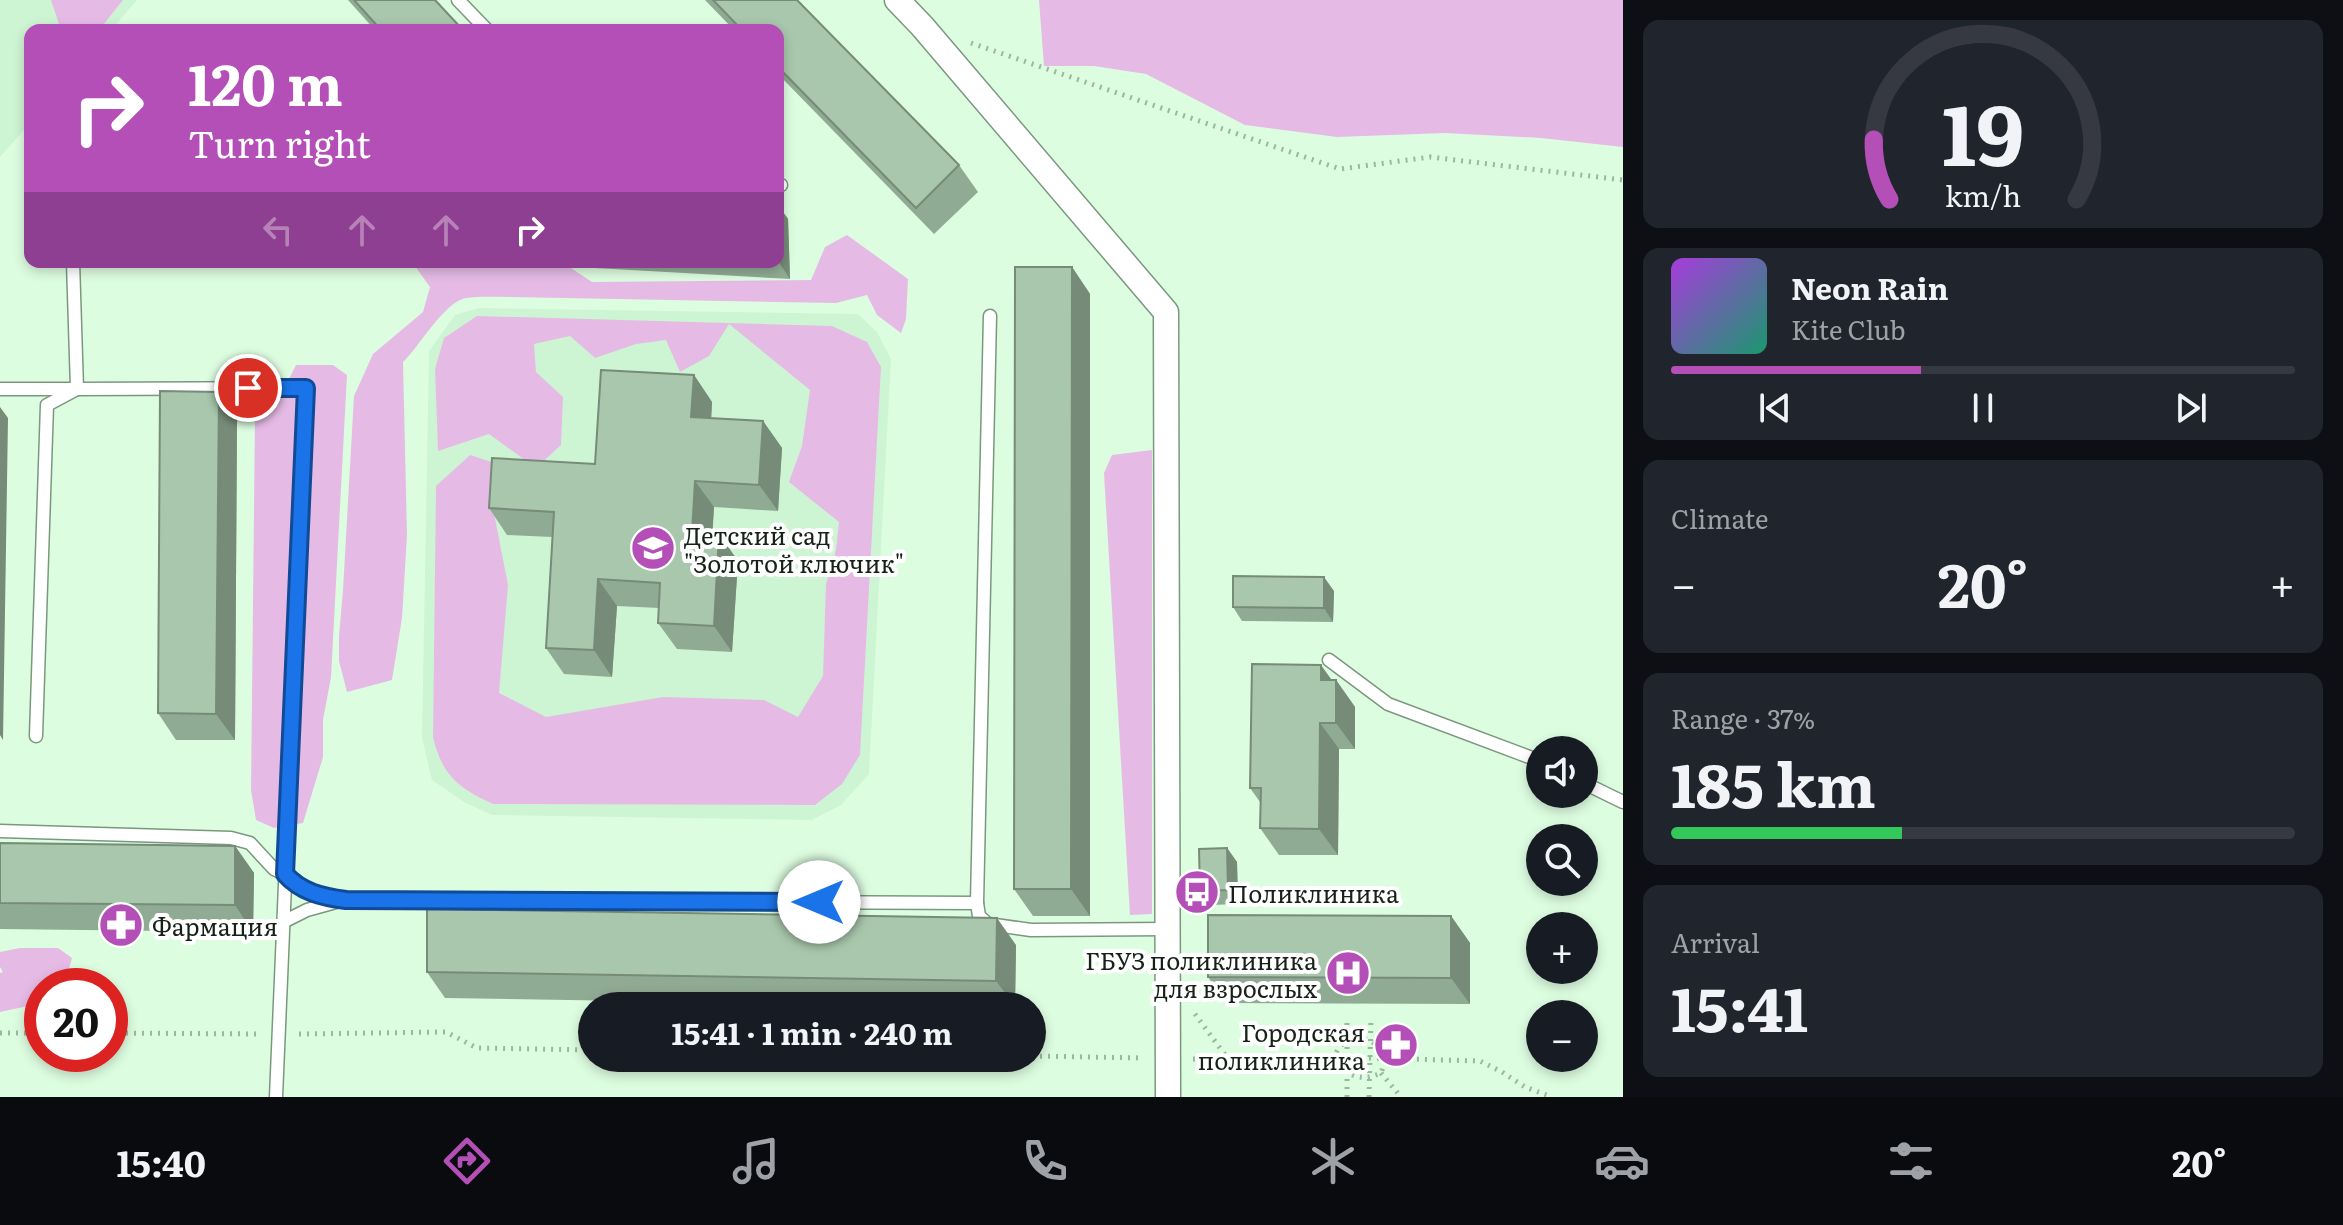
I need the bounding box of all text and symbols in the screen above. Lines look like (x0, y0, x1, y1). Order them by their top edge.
text: 120 m (188, 40, 343, 123)
icon: right (56, 56, 160, 160)
text: 19 (1942, 68, 2024, 192)
text: Turn right (188, 116, 371, 169)
text: km/h (1945, 173, 2021, 216)
icon: left (256, 208, 300, 252)
icon: ahead (340, 208, 384, 252)
icon: ahead (424, 208, 468, 252)
icon: right (508, 208, 552, 252)
text: Neon Rain (1791, 265, 1949, 309)
text: Kite Club (1791, 309, 1906, 348)
pin (214, 354, 282, 422)
icon: arrive (226, 366, 270, 410)
icon: previous (1753, 386, 1797, 430)
icon: pause (1961, 386, 2005, 430)
icon: next (2169, 386, 2213, 430)
text: Climate (1671, 498, 1769, 537)
place label: Детский сад "Золотой ключик" (684, 517, 904, 580)
school or university icon: Детский сад "Золотой ключик" (629, 524, 677, 572)
text: 20° (1938, 537, 2028, 626)
text: − (1671, 549, 1697, 615)
text: + (2269, 549, 2295, 615)
text: Range · 37% (1671, 698, 1815, 737)
map controls (1526, 736, 1598, 1072)
button: sound (1526, 736, 1598, 808)
text: 185 km (1671, 737, 1876, 826)
button: search (1526, 824, 1598, 896)
position arrow (777, 860, 861, 944)
bus stop icon: Поликлиника (1173, 868, 1221, 916)
place label: Поликлиника (1228, 875, 1399, 910)
pharmacy icon: Фармация (97, 901, 145, 949)
place label: Фармация (152, 908, 278, 943)
button: + (1526, 912, 1598, 984)
text: Arrival (1671, 922, 1760, 961)
place label: ГБУЗ поликлиника для взрослых (1085, 942, 1317, 1005)
hospital icon: ГБУЗ поликлиника для взрослых (1324, 949, 1372, 997)
text: 15:41 (1671, 961, 1808, 1050)
speed limit sign: 20 (24, 968, 128, 1072)
button: − (1526, 1000, 1598, 1072)
text: 15:41 · 1 min · 240 m (671, 1010, 953, 1054)
place label: Городская поликлиника (1198, 1014, 1365, 1077)
pharmacy icon: Городская поликлиника (1372, 1021, 1420, 1069)
icon: directions (439, 1133, 495, 1189)
icon: music (728, 1133, 784, 1189)
icon: phone (1017, 1133, 1073, 1189)
icon: climate (1305, 1133, 1361, 1189)
icon: car (1594, 1133, 1650, 1189)
icon: filters (1883, 1133, 1939, 1189)
text: 15:40 (116, 1135, 206, 1188)
text: 20° (2172, 1135, 2226, 1188)

